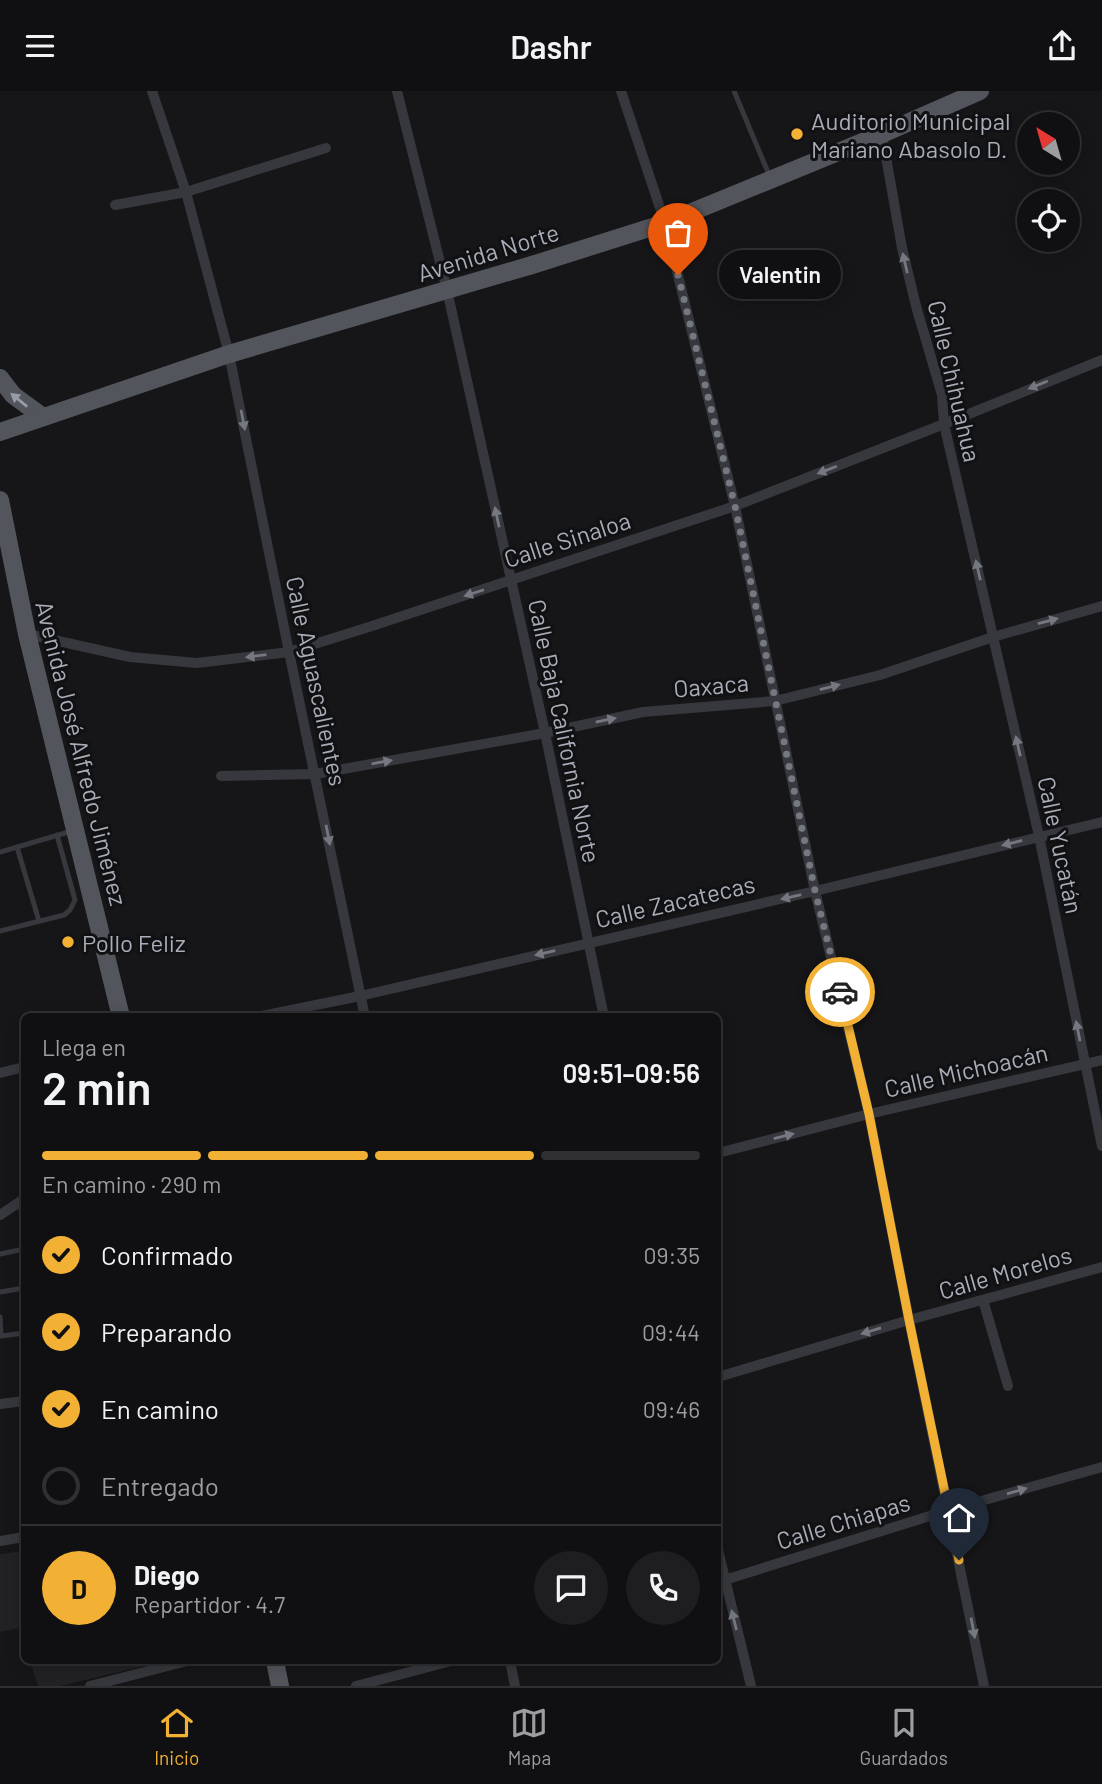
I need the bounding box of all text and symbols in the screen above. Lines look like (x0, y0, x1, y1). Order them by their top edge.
icon: menu (21, 27, 59, 65)
text: Dashr (510, 27, 592, 65)
icon: share (1043, 27, 1081, 65)
place label: Auditorio Municipal Mariano Abasolo D. (811, 106, 1011, 163)
north arrow (1017, 112, 1080, 175)
map controls (1017, 112, 1080, 252)
marker: Auditorio Municipal Mariano Abasolo D. (789, 126, 805, 142)
button: locate (1017, 189, 1080, 252)
pin (648, 203, 708, 275)
icon: bag (659, 214, 697, 252)
street label: Avenida Norte (414, 217, 562, 287)
callout: Valentin (720, 251, 842, 299)
one-way arrow (900, 252, 911, 274)
text: Valentin (739, 260, 821, 288)
street label: Calle Chihuahua (922, 297, 988, 465)
one-way arrow (1028, 379, 1049, 390)
one-way arrow (11, 392, 29, 407)
one-way arrow (237, 410, 248, 432)
one-way arrow (817, 464, 838, 475)
street label: Calle Sinaloa (500, 505, 634, 573)
one-way arrow (492, 506, 503, 528)
one-way arrow (972, 559, 983, 581)
street label: Calle Aguascalientes (281, 574, 353, 788)
one-way arrow (463, 588, 484, 598)
street label: Calle Baja California Norte (523, 597, 607, 865)
street label: Avenida José Alfredo Jiménez (30, 598, 134, 908)
one-way arrow (1038, 616, 1059, 626)
one-way arrow (245, 650, 267, 661)
street label: Oaxaca (672, 667, 750, 703)
one-way arrow (819, 681, 841, 692)
one-way arrow (595, 714, 617, 725)
one-way arrow (1012, 734, 1023, 756)
one-way arrow (371, 756, 393, 767)
street label: Calle Yucatán (1032, 774, 1090, 916)
one-way arrow (322, 824, 333, 846)
one-way arrow (1001, 838, 1023, 849)
street label: Calle Zacatecas (592, 869, 758, 933)
one-way arrow (780, 891, 802, 902)
place label: Pollo Feliz (82, 928, 186, 957)
marker: Pollo Feliz (60, 934, 76, 950)
one-way arrow (534, 948, 556, 959)
courier (805, 957, 875, 1027)
icon: car (821, 973, 859, 1011)
one-way arrow (1072, 1020, 1083, 1042)
text: Llega en (42, 1033, 126, 1061)
street label: Calle Michoacán (881, 1037, 1051, 1103)
text: 09:51–09:56 (562, 1057, 700, 1088)
text: 2 min (42, 1059, 151, 1114)
one-way arrow (773, 1130, 795, 1141)
text: En camino · 290 m (42, 1170, 221, 1198)
icon: check (42, 1236, 80, 1274)
text: Confirmado (101, 1239, 233, 1270)
street label: Calle Morelos (935, 1239, 1075, 1305)
text: 09:35 (644, 1241, 700, 1269)
icon: check (42, 1313, 80, 1351)
text: Preparando (101, 1316, 232, 1347)
text: 09:44 (642, 1318, 700, 1346)
one-way arrow (860, 1327, 881, 1337)
icon: check (42, 1390, 80, 1428)
text: En camino (101, 1393, 219, 1424)
text: 09:46 (643, 1395, 700, 1423)
text: Entregado (101, 1470, 219, 1501)
one-way arrow (1007, 1485, 1028, 1495)
street label: Calle Chiapas (773, 1487, 913, 1555)
pin (929, 1488, 989, 1560)
icon: home (940, 1499, 978, 1537)
button: chat (534, 1551, 608, 1625)
button: phone (626, 1551, 700, 1625)
text: Diego (134, 1559, 200, 1590)
text: D (71, 1573, 87, 1604)
text: Repartidor · 4.7 (134, 1590, 285, 1618)
one-way arrow (728, 1609, 739, 1631)
one-way arrow (967, 1617, 978, 1639)
tab: Inicio (154, 1704, 199, 1769)
tab: Mapa (508, 1704, 551, 1769)
tab: Guardados (859, 1704, 948, 1769)

